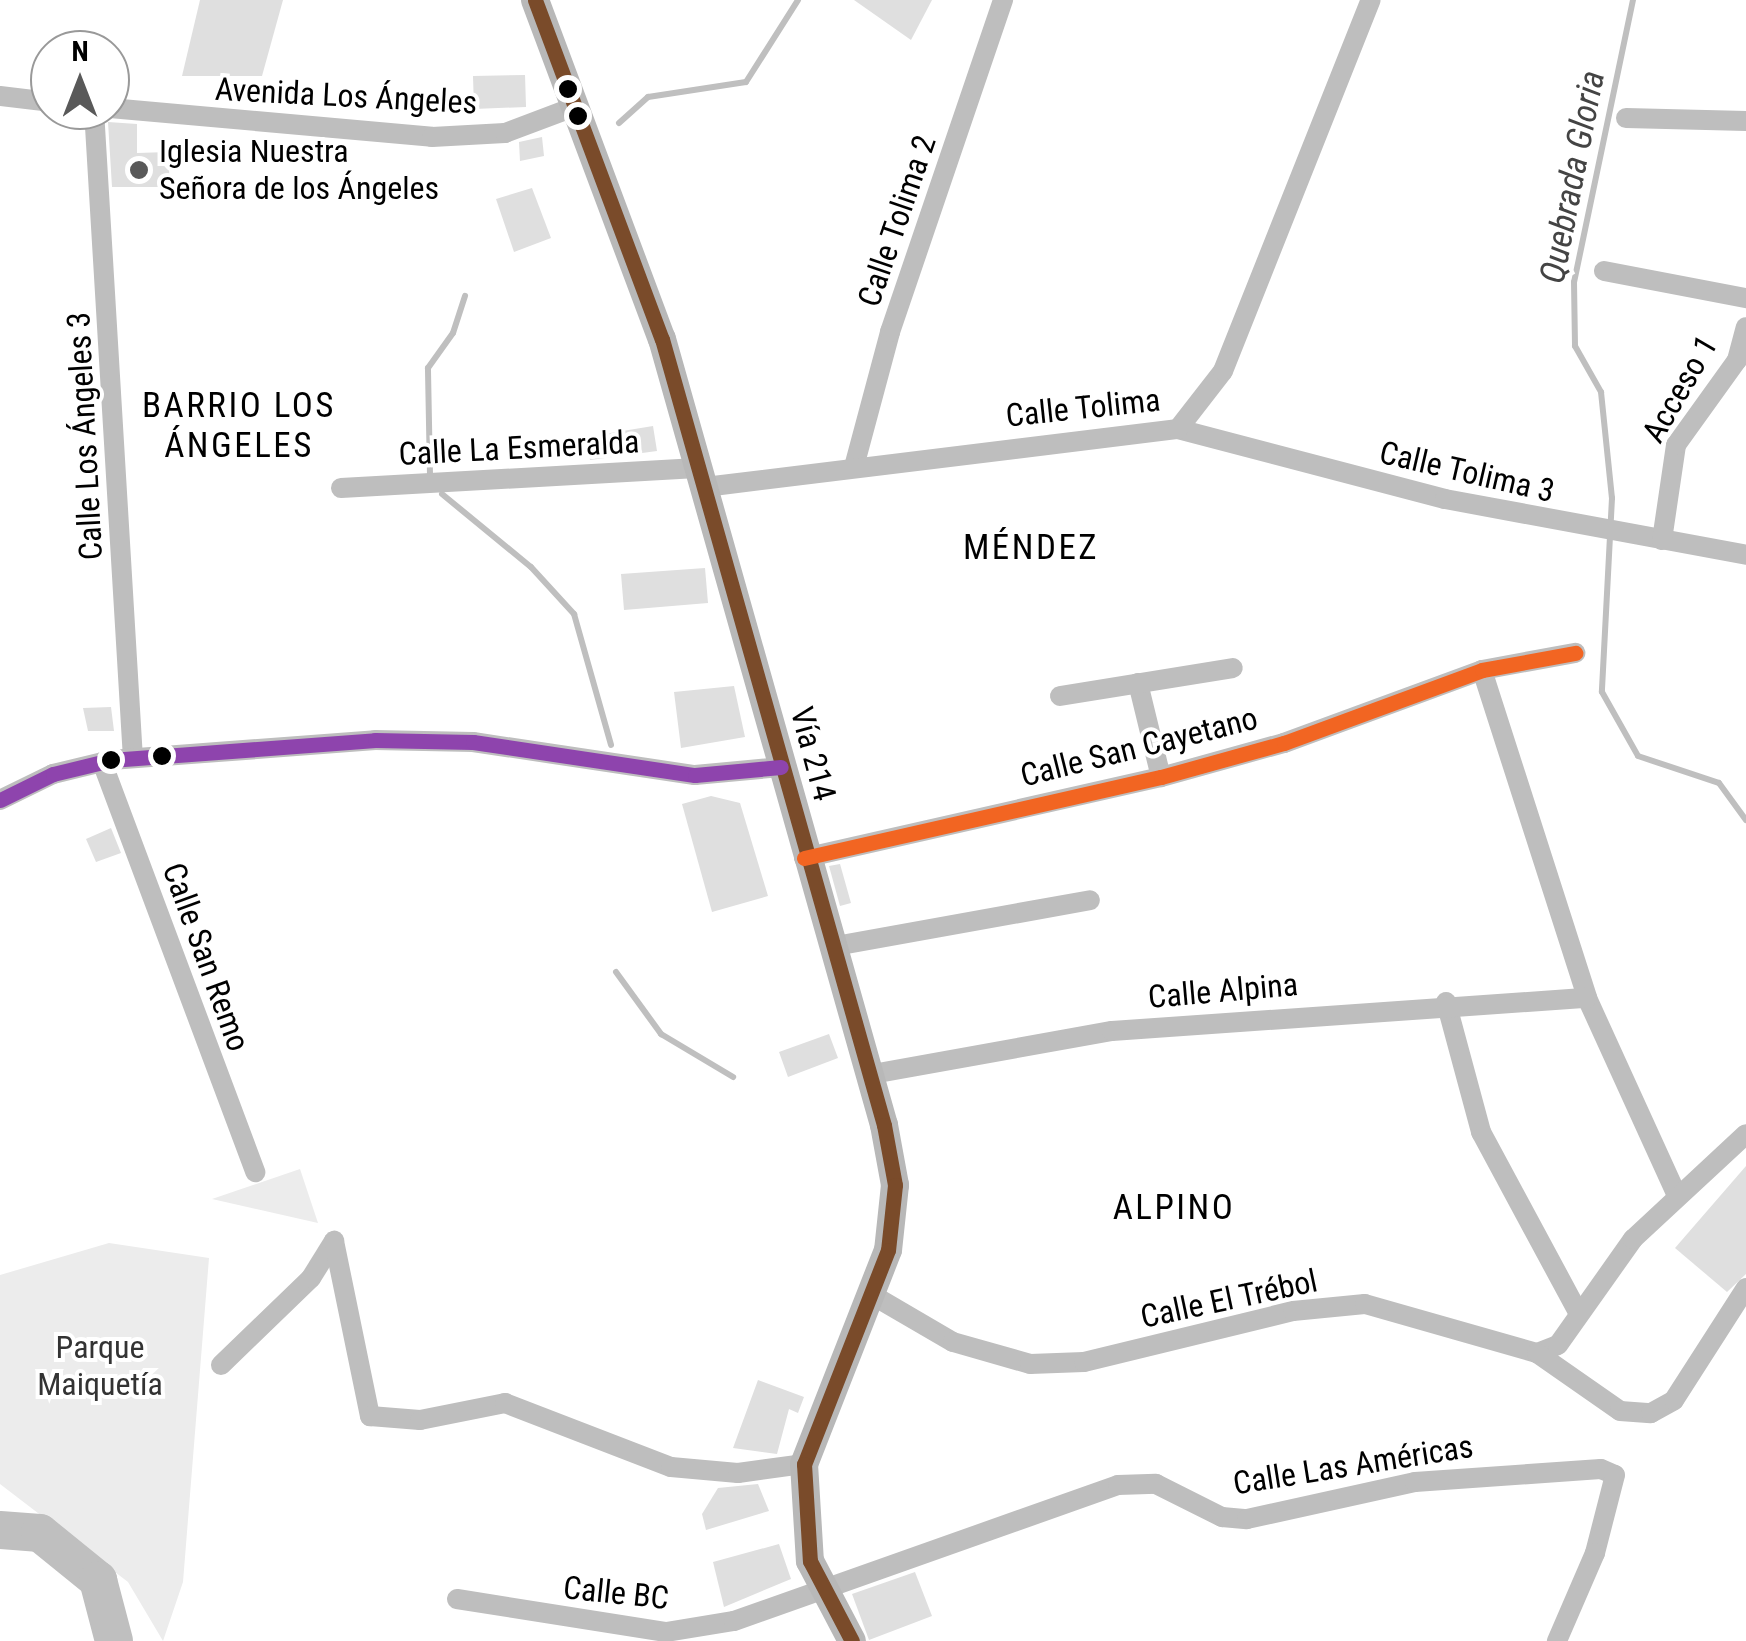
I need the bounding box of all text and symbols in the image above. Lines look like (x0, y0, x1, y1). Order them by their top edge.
north arrow (30, 30, 130, 130)
text: N (71, 35, 89, 68)
water label: Quebrada Gloria (1532, 67, 1614, 287)
street label: Avenida Los Ángeles (214, 70, 478, 122)
unlabelled marker (558, 79, 578, 99)
unlabelled marker (568, 106, 588, 126)
street label: Calle Tolima 2 (850, 130, 944, 312)
place label: Iglesia Nuestra Señora de los Ángeles (159, 133, 439, 208)
marker: Iglesia Nuestra Señora de los Ángeles (128, 159, 150, 181)
street label: Calle Los Ángeles 3 (59, 311, 111, 561)
street label: Acceso 1 (1634, 329, 1726, 449)
street label: Calle Tolima (1004, 381, 1162, 435)
district label: BARRIO LOS ÁNGELES (142, 385, 336, 467)
street label: Calle La Esmeralda (398, 423, 640, 473)
street label: Calle Tolima 3 (1376, 433, 1558, 511)
district label: MÉNDEZ (963, 527, 1099, 569)
street label: Calle San Cayetano (1016, 699, 1262, 795)
street label: Vía 214 (782, 703, 844, 805)
unlabelled marker (152, 746, 172, 766)
unlabelled marker (101, 750, 121, 770)
street label: Calle San Remo (154, 858, 258, 1056)
street label: Calle Alpina (1146, 965, 1300, 1017)
district label: ALPINO (1113, 1187, 1235, 1229)
street label: Calle El Trébol (1137, 1261, 1321, 1337)
park label: Parque Maiquetía (37, 1329, 163, 1404)
street label: Calle Las Américas (1230, 1427, 1476, 1503)
street label: Calle BC (561, 1568, 671, 1618)

